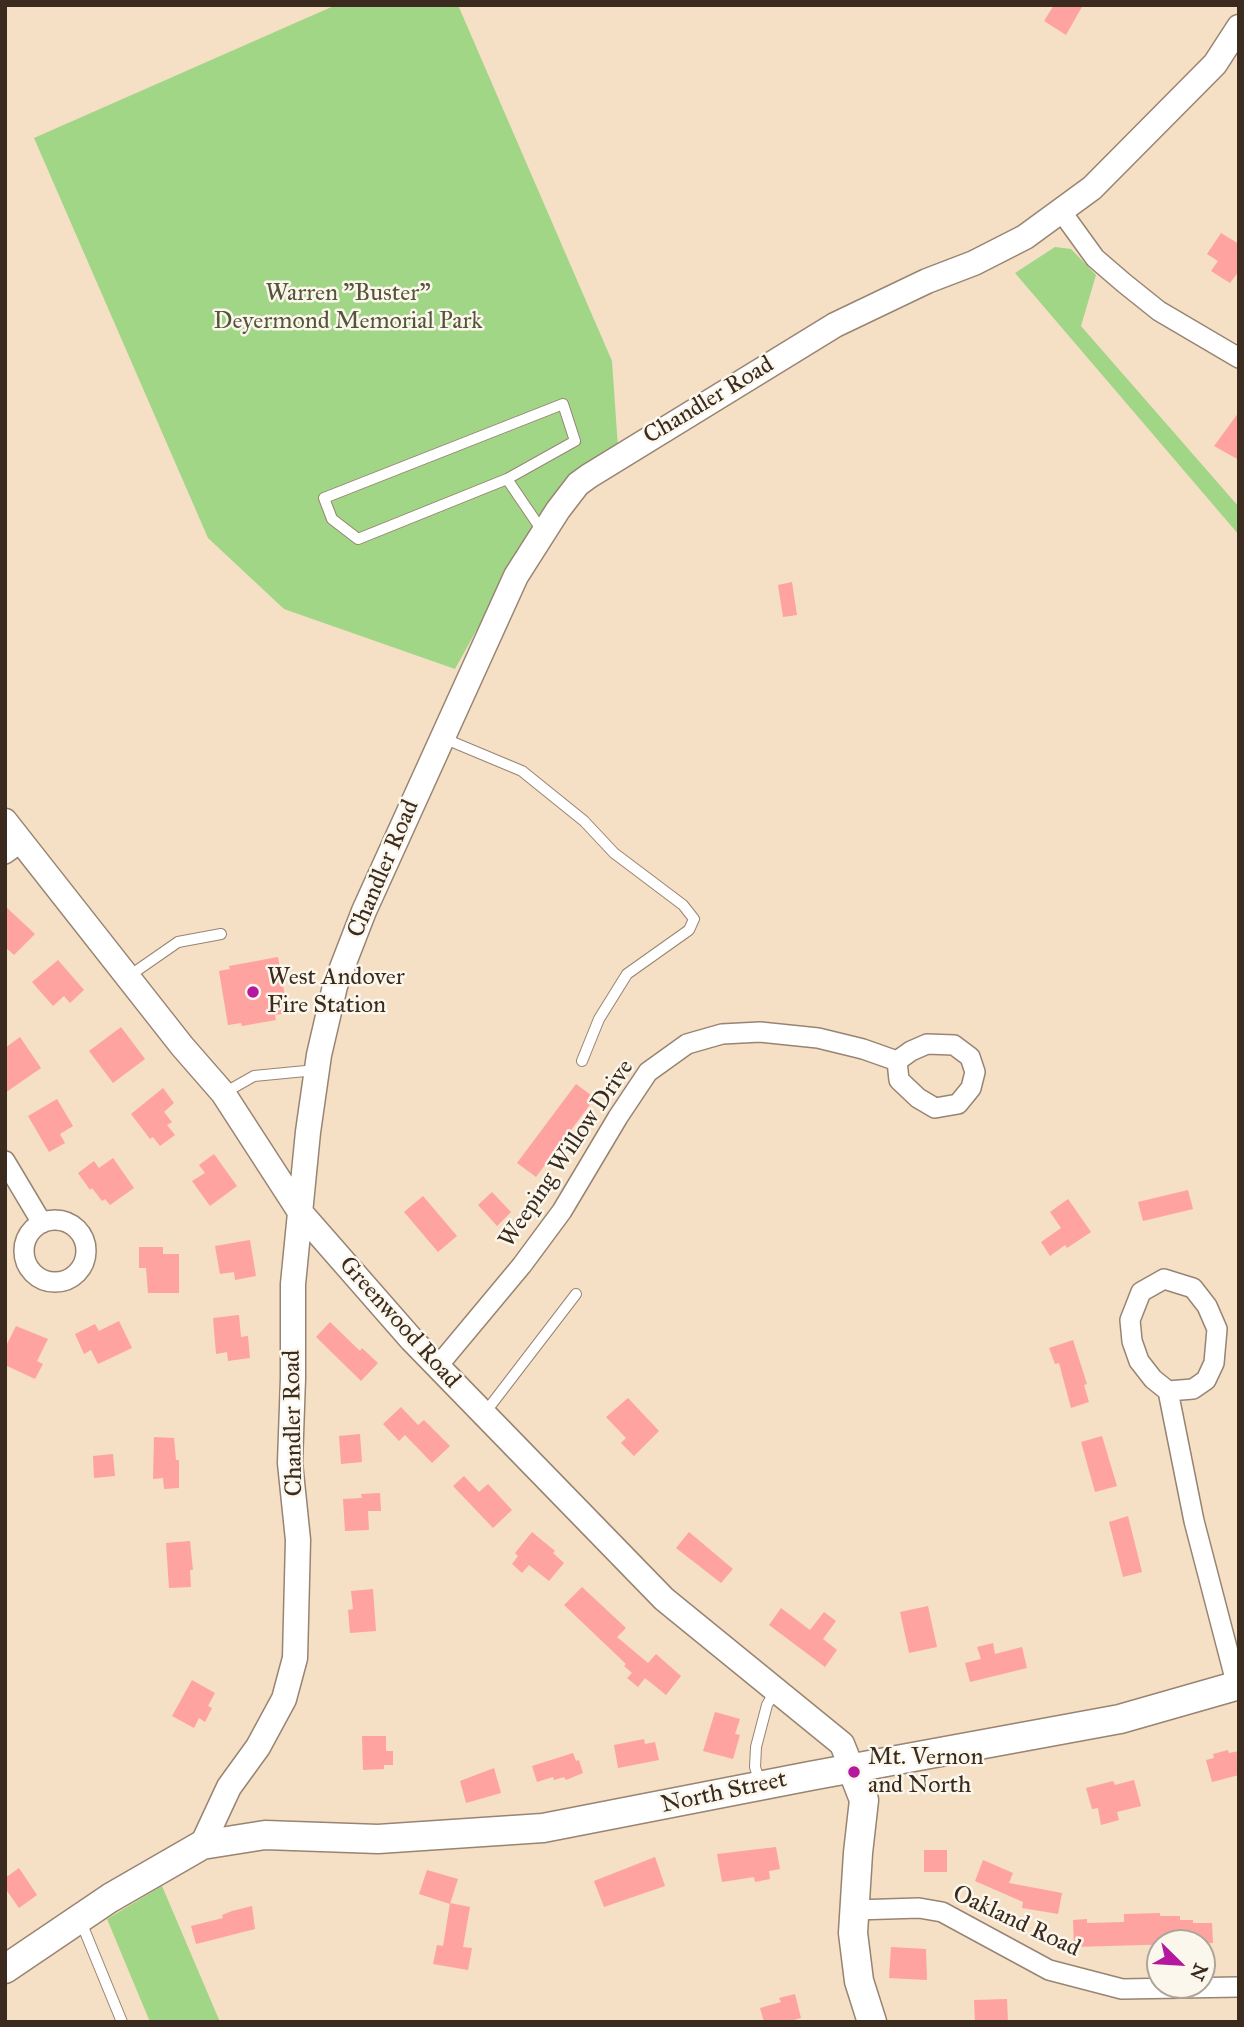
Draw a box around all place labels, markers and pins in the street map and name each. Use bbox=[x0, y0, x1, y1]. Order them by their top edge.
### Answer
place label: West Andover Fire Station bbox=[267, 964, 405, 1020]
marker: West Andover Fire Station bbox=[245, 984, 261, 1000]
place label: Mt. Vernon and North bbox=[868, 1744, 983, 1800]
marker: Mt. Vernon and North bbox=[846, 1764, 862, 1780]

